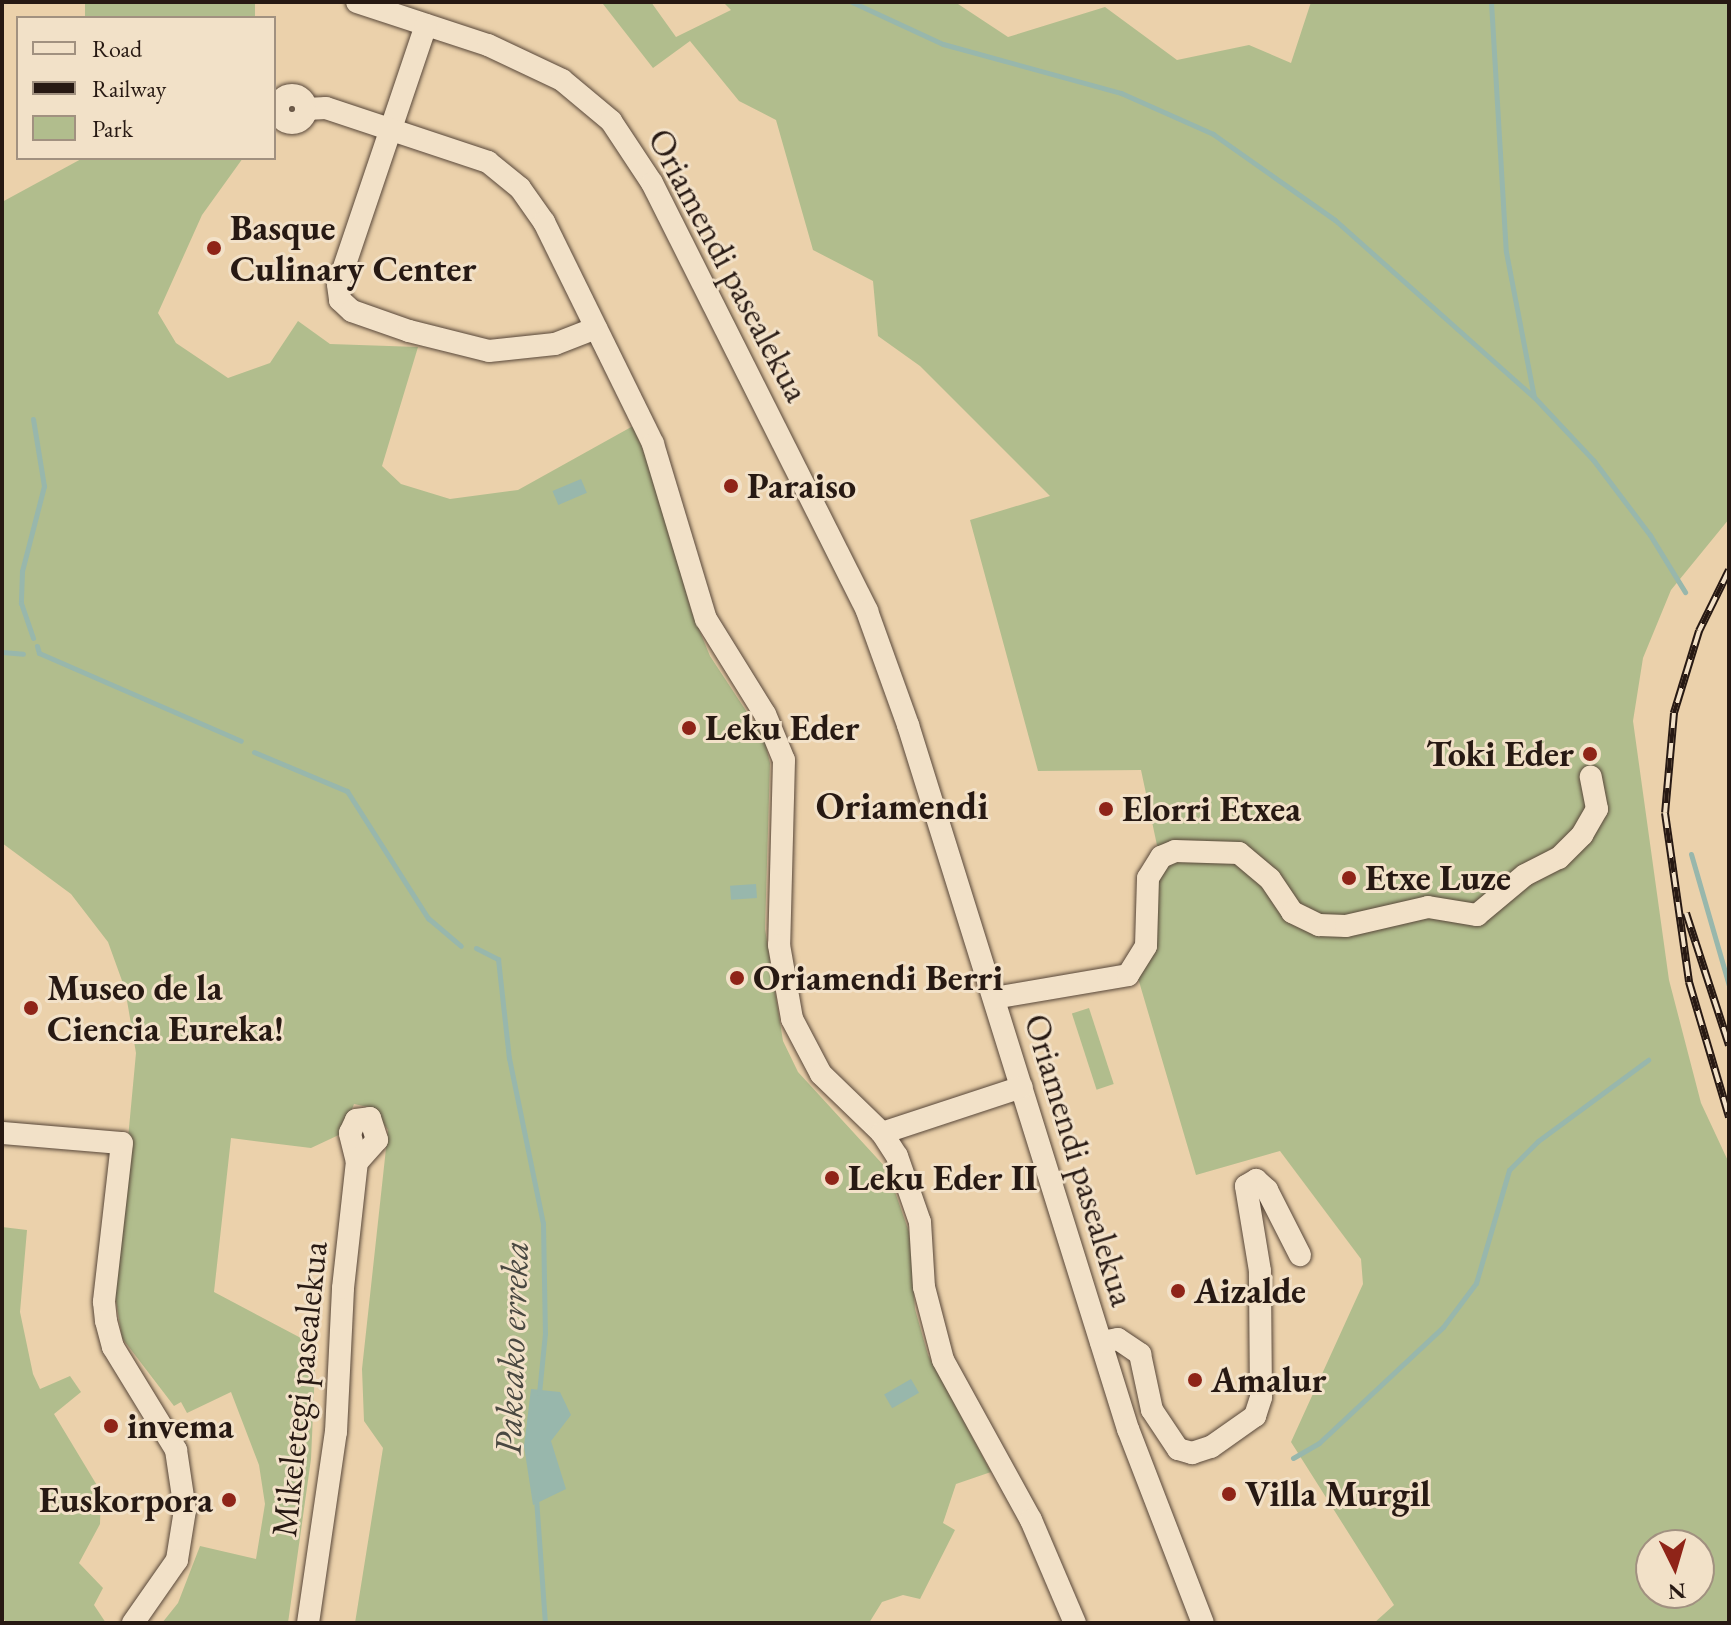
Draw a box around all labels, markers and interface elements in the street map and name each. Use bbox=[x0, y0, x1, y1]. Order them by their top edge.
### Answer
legend bbox=[16, 16, 276, 160]
text: Road bbox=[92, 33, 142, 64]
text: Railway bbox=[92, 73, 166, 104]
text: Park bbox=[92, 113, 133, 144]
street label: Oriamendi pasealekua bbox=[639, 121, 819, 409]
place label: Basque Culinary Center bbox=[230, 205, 476, 290]
marker: Basque Culinary Center bbox=[205, 239, 223, 257]
place label: Paraiso bbox=[747, 464, 856, 508]
marker: Paraiso bbox=[722, 477, 740, 495]
place label: Leku Eder bbox=[705, 706, 859, 750]
marker: Leku Eder bbox=[680, 719, 698, 737]
place label: Toki Eder bbox=[1426, 732, 1574, 776]
marker: Toki Eder bbox=[1581, 745, 1599, 763]
district label: Oriamendi bbox=[816, 783, 988, 829]
place label: Elorri Etxea bbox=[1122, 787, 1301, 831]
marker: Elorri Etxea bbox=[1097, 800, 1115, 818]
place label: Etxe Luze bbox=[1365, 856, 1511, 900]
marker: Etxe Luze bbox=[1340, 869, 1358, 887]
place label: Oriamendi Berri bbox=[753, 956, 1003, 1000]
place label: Museo de la Ciencia Eureka! bbox=[47, 965, 284, 1050]
marker: Oriamendi Berri bbox=[728, 969, 746, 987]
marker: Museo de la Ciencia Eureka! bbox=[22, 999, 40, 1017]
street label: Oriamendi pasealekua bbox=[1015, 1009, 1145, 1311]
place label: Leku Eder II bbox=[848, 1156, 1037, 1200]
marker: Leku Eder II bbox=[823, 1169, 841, 1187]
street label: Mikeletegi pasealekua bbox=[262, 1239, 336, 1539]
water label: Pakeako erreka bbox=[484, 1240, 538, 1456]
place label: Aizalde bbox=[1194, 1269, 1306, 1313]
marker: Aizalde bbox=[1169, 1282, 1187, 1300]
place label: Amalur bbox=[1211, 1358, 1326, 1402]
marker: Amalur bbox=[1186, 1371, 1204, 1389]
place label: invema bbox=[127, 1404, 234, 1448]
marker: invema bbox=[102, 1417, 120, 1435]
place label: Villa Murgil bbox=[1245, 1472, 1431, 1516]
place label: Euskorpora bbox=[39, 1478, 213, 1522]
marker: Villa Murgil bbox=[1220, 1485, 1238, 1503]
marker: Euskorpora bbox=[220, 1491, 238, 1509]
north arrow bbox=[1635, 1529, 1715, 1609]
text: N bbox=[1667, 1576, 1687, 1607]

